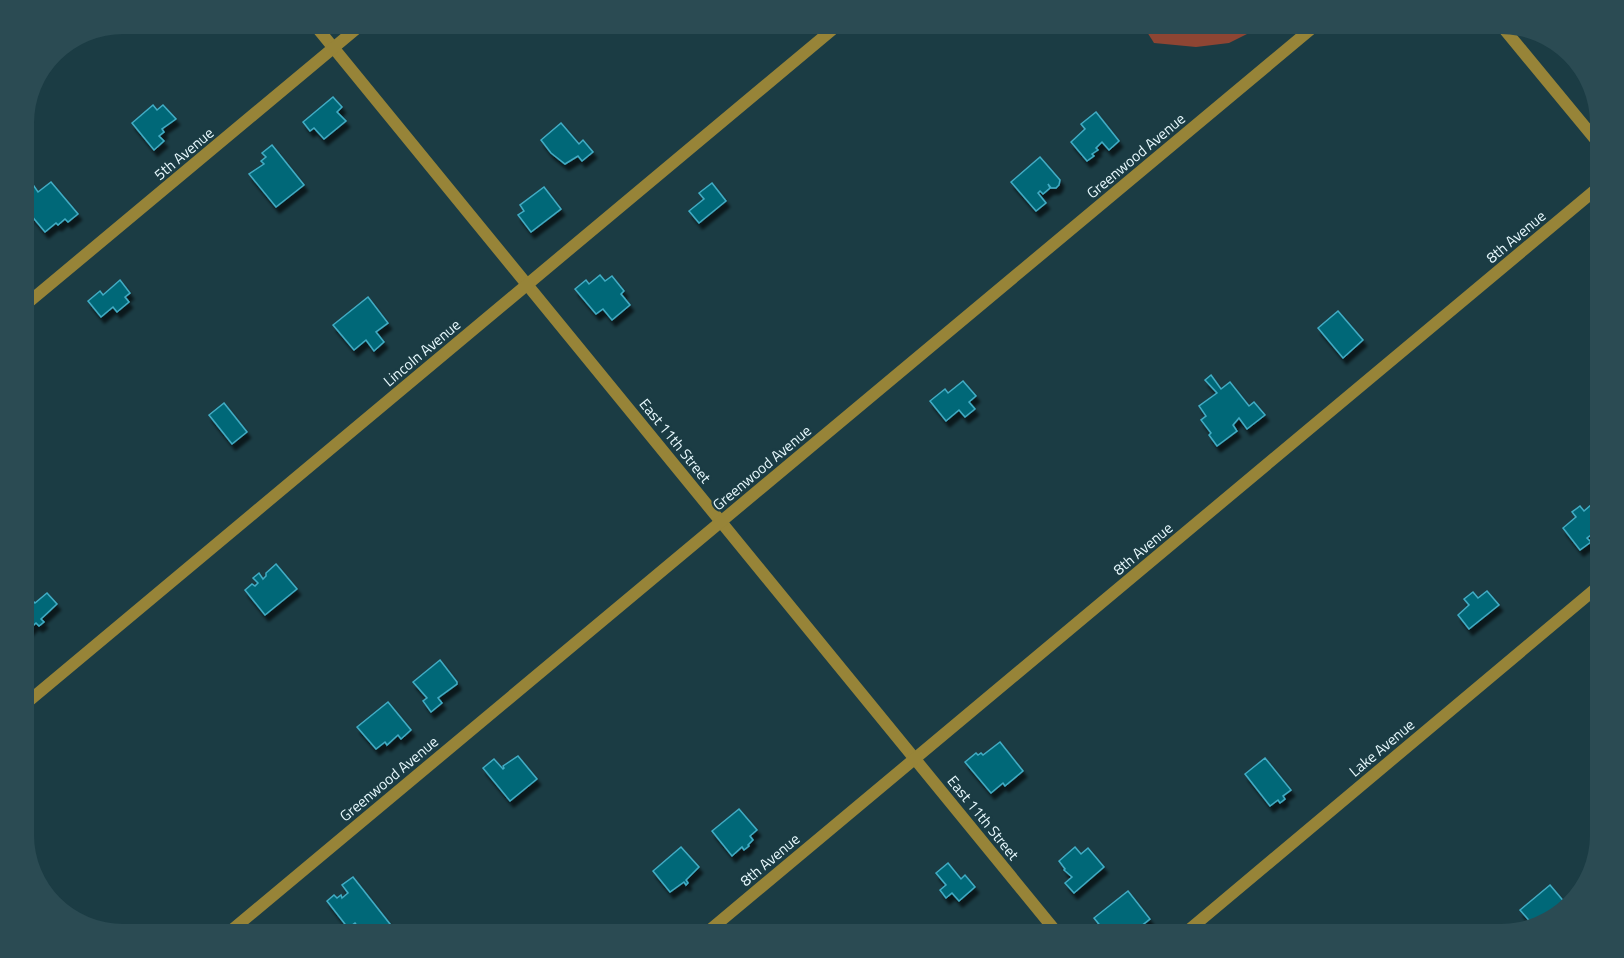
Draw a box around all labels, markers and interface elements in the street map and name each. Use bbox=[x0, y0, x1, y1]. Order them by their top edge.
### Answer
street label: Greenwood Avenue bbox=[1081, 107, 1190, 204]
street label: 5th Avenue bbox=[149, 122, 219, 186]
street label: 8th Avenue bbox=[1481, 205, 1551, 269]
street label: Lincoln Avenue bbox=[378, 313, 465, 392]
street label: East 11th Street bbox=[634, 393, 717, 489]
street label: Greenwood Avenue bbox=[707, 419, 816, 516]
street label: 8th Avenue bbox=[1108, 517, 1178, 581]
street label: Lake Avenue bbox=[1344, 713, 1420, 782]
street label: Greenwood Avenue bbox=[334, 730, 443, 827]
street label: East 11th Street bbox=[942, 770, 1025, 866]
street label: 8th Avenue bbox=[735, 828, 805, 892]

